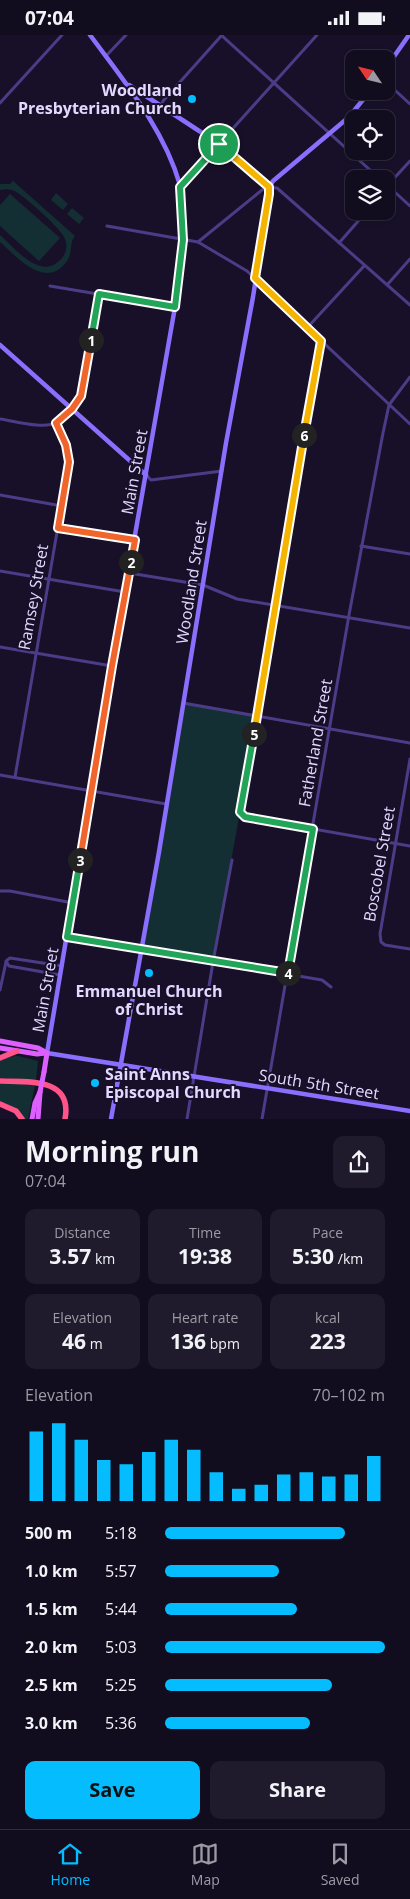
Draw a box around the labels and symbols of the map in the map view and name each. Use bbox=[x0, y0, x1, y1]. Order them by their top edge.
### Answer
north arrow bbox=[345, 50, 395, 100]
place label: Woodland Presbyterian Church bbox=[18, 79, 182, 119]
marker: Woodland Presbyterian Church bbox=[186, 93, 198, 105]
pin bbox=[198, 123, 240, 165]
pin: 1 bbox=[78, 327, 104, 353]
pin: 6 bbox=[292, 423, 316, 447]
street label: Main Street bbox=[116, 427, 152, 516]
street label: Woodland Street bbox=[170, 518, 212, 646]
street label: Ramsey Street bbox=[13, 542, 53, 652]
pin: 2 bbox=[118, 549, 144, 575]
street label: Fatherland Street bbox=[293, 677, 337, 809]
pin: 5 bbox=[242, 721, 266, 747]
street label: Boscobel Street bbox=[358, 804, 400, 923]
pin: 3 bbox=[68, 847, 92, 873]
street label: Main Street bbox=[27, 945, 63, 1034]
pin: 4 bbox=[276, 961, 300, 985]
marker: Emmanuel Church of Christ bbox=[143, 967, 155, 979]
place label: Emmanuel Church of Christ bbox=[76, 980, 222, 1020]
place label: Saint Anns Episcopal Church bbox=[105, 1063, 241, 1103]
street label: South 5th Street bbox=[257, 1064, 381, 1104]
marker: Saint Anns Episcopal Church bbox=[89, 1077, 101, 1089]

